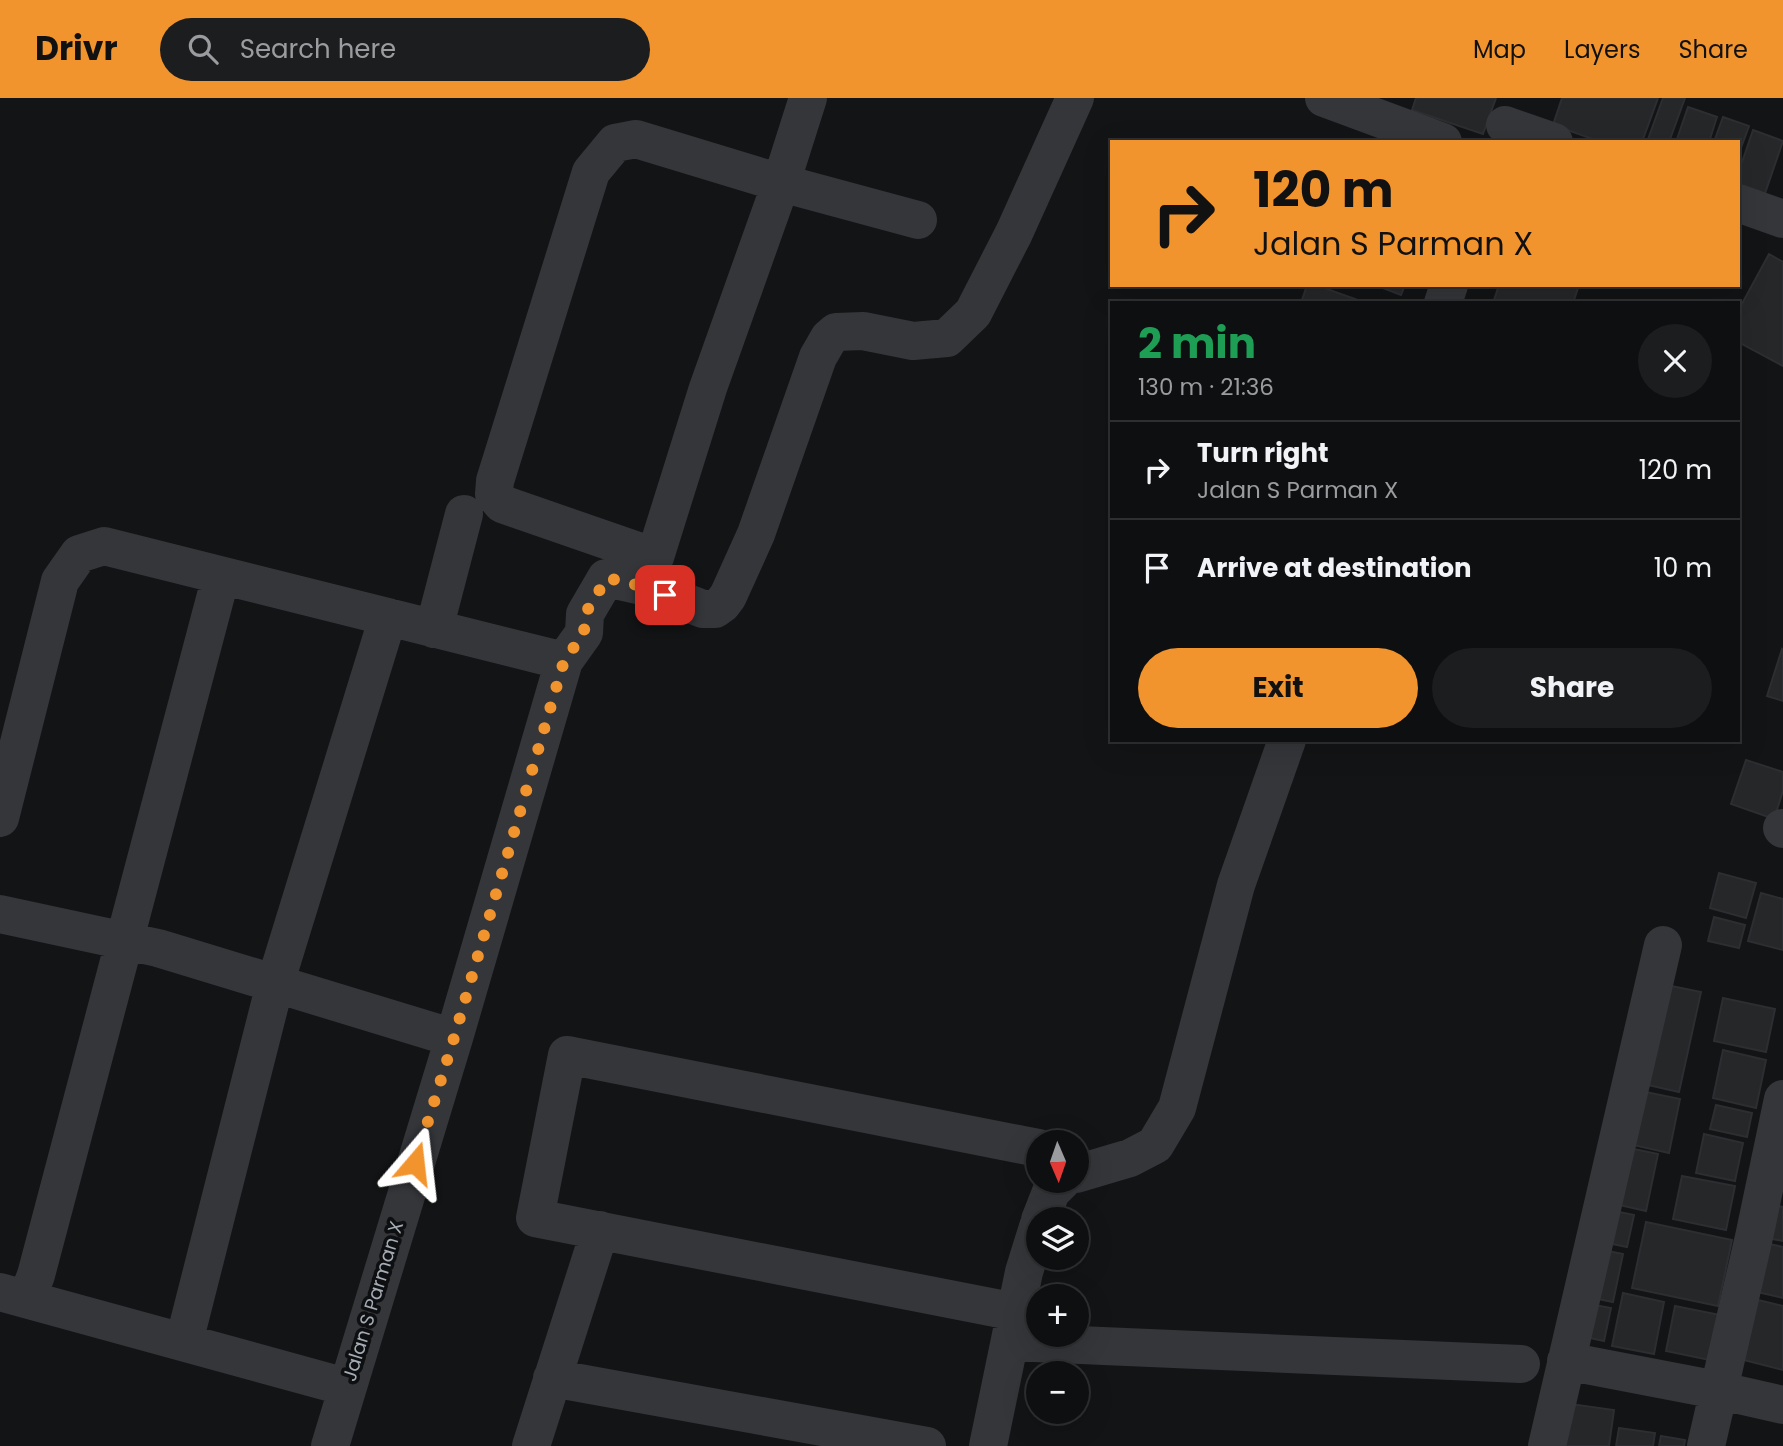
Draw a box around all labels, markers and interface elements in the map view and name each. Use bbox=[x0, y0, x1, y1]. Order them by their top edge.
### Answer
search box bbox=[160, 18, 650, 81]
text: Drivr bbox=[35, 25, 118, 72]
icon: search bbox=[184, 30, 222, 68]
text: Search here bbox=[240, 31, 396, 67]
text: Map bbox=[1473, 33, 1526, 66]
text: Layers bbox=[1564, 33, 1640, 66]
text: Share bbox=[1678, 33, 1748, 66]
text: 120 m bbox=[1253, 156, 1394, 224]
icon: right bbox=[1138, 168, 1229, 259]
text: Jalan S Parman X bbox=[1253, 221, 1533, 266]
text: 2 min bbox=[1138, 314, 1256, 373]
button: close bbox=[1638, 324, 1712, 398]
text: 130 m · 21:36 bbox=[1138, 371, 1274, 403]
text: Turn right bbox=[1197, 435, 1329, 471]
icon: right bbox=[1138, 451, 1176, 489]
text: 120 m bbox=[1639, 452, 1712, 488]
text: Jalan S Parman X bbox=[1197, 474, 1398, 506]
icon: arrive bbox=[1138, 549, 1176, 587]
text: Arrive at destination bbox=[1197, 550, 1472, 586]
text: 10 m bbox=[1654, 550, 1712, 586]
pin bbox=[635, 565, 695, 625]
icon: arrive bbox=[646, 576, 684, 614]
button: Exit bbox=[1138, 648, 1418, 728]
button: Share bbox=[1432, 648, 1712, 728]
position arrow bbox=[378, 1126, 452, 1200]
north arrow bbox=[1026, 1130, 1088, 1194]
map controls bbox=[1026, 1130, 1089, 1424]
button: layers bbox=[1026, 1207, 1089, 1270]
street label: Jalan S Parman X bbox=[336, 1218, 410, 1384]
button: + bbox=[1026, 1284, 1089, 1347]
button: − bbox=[1026, 1361, 1089, 1424]

